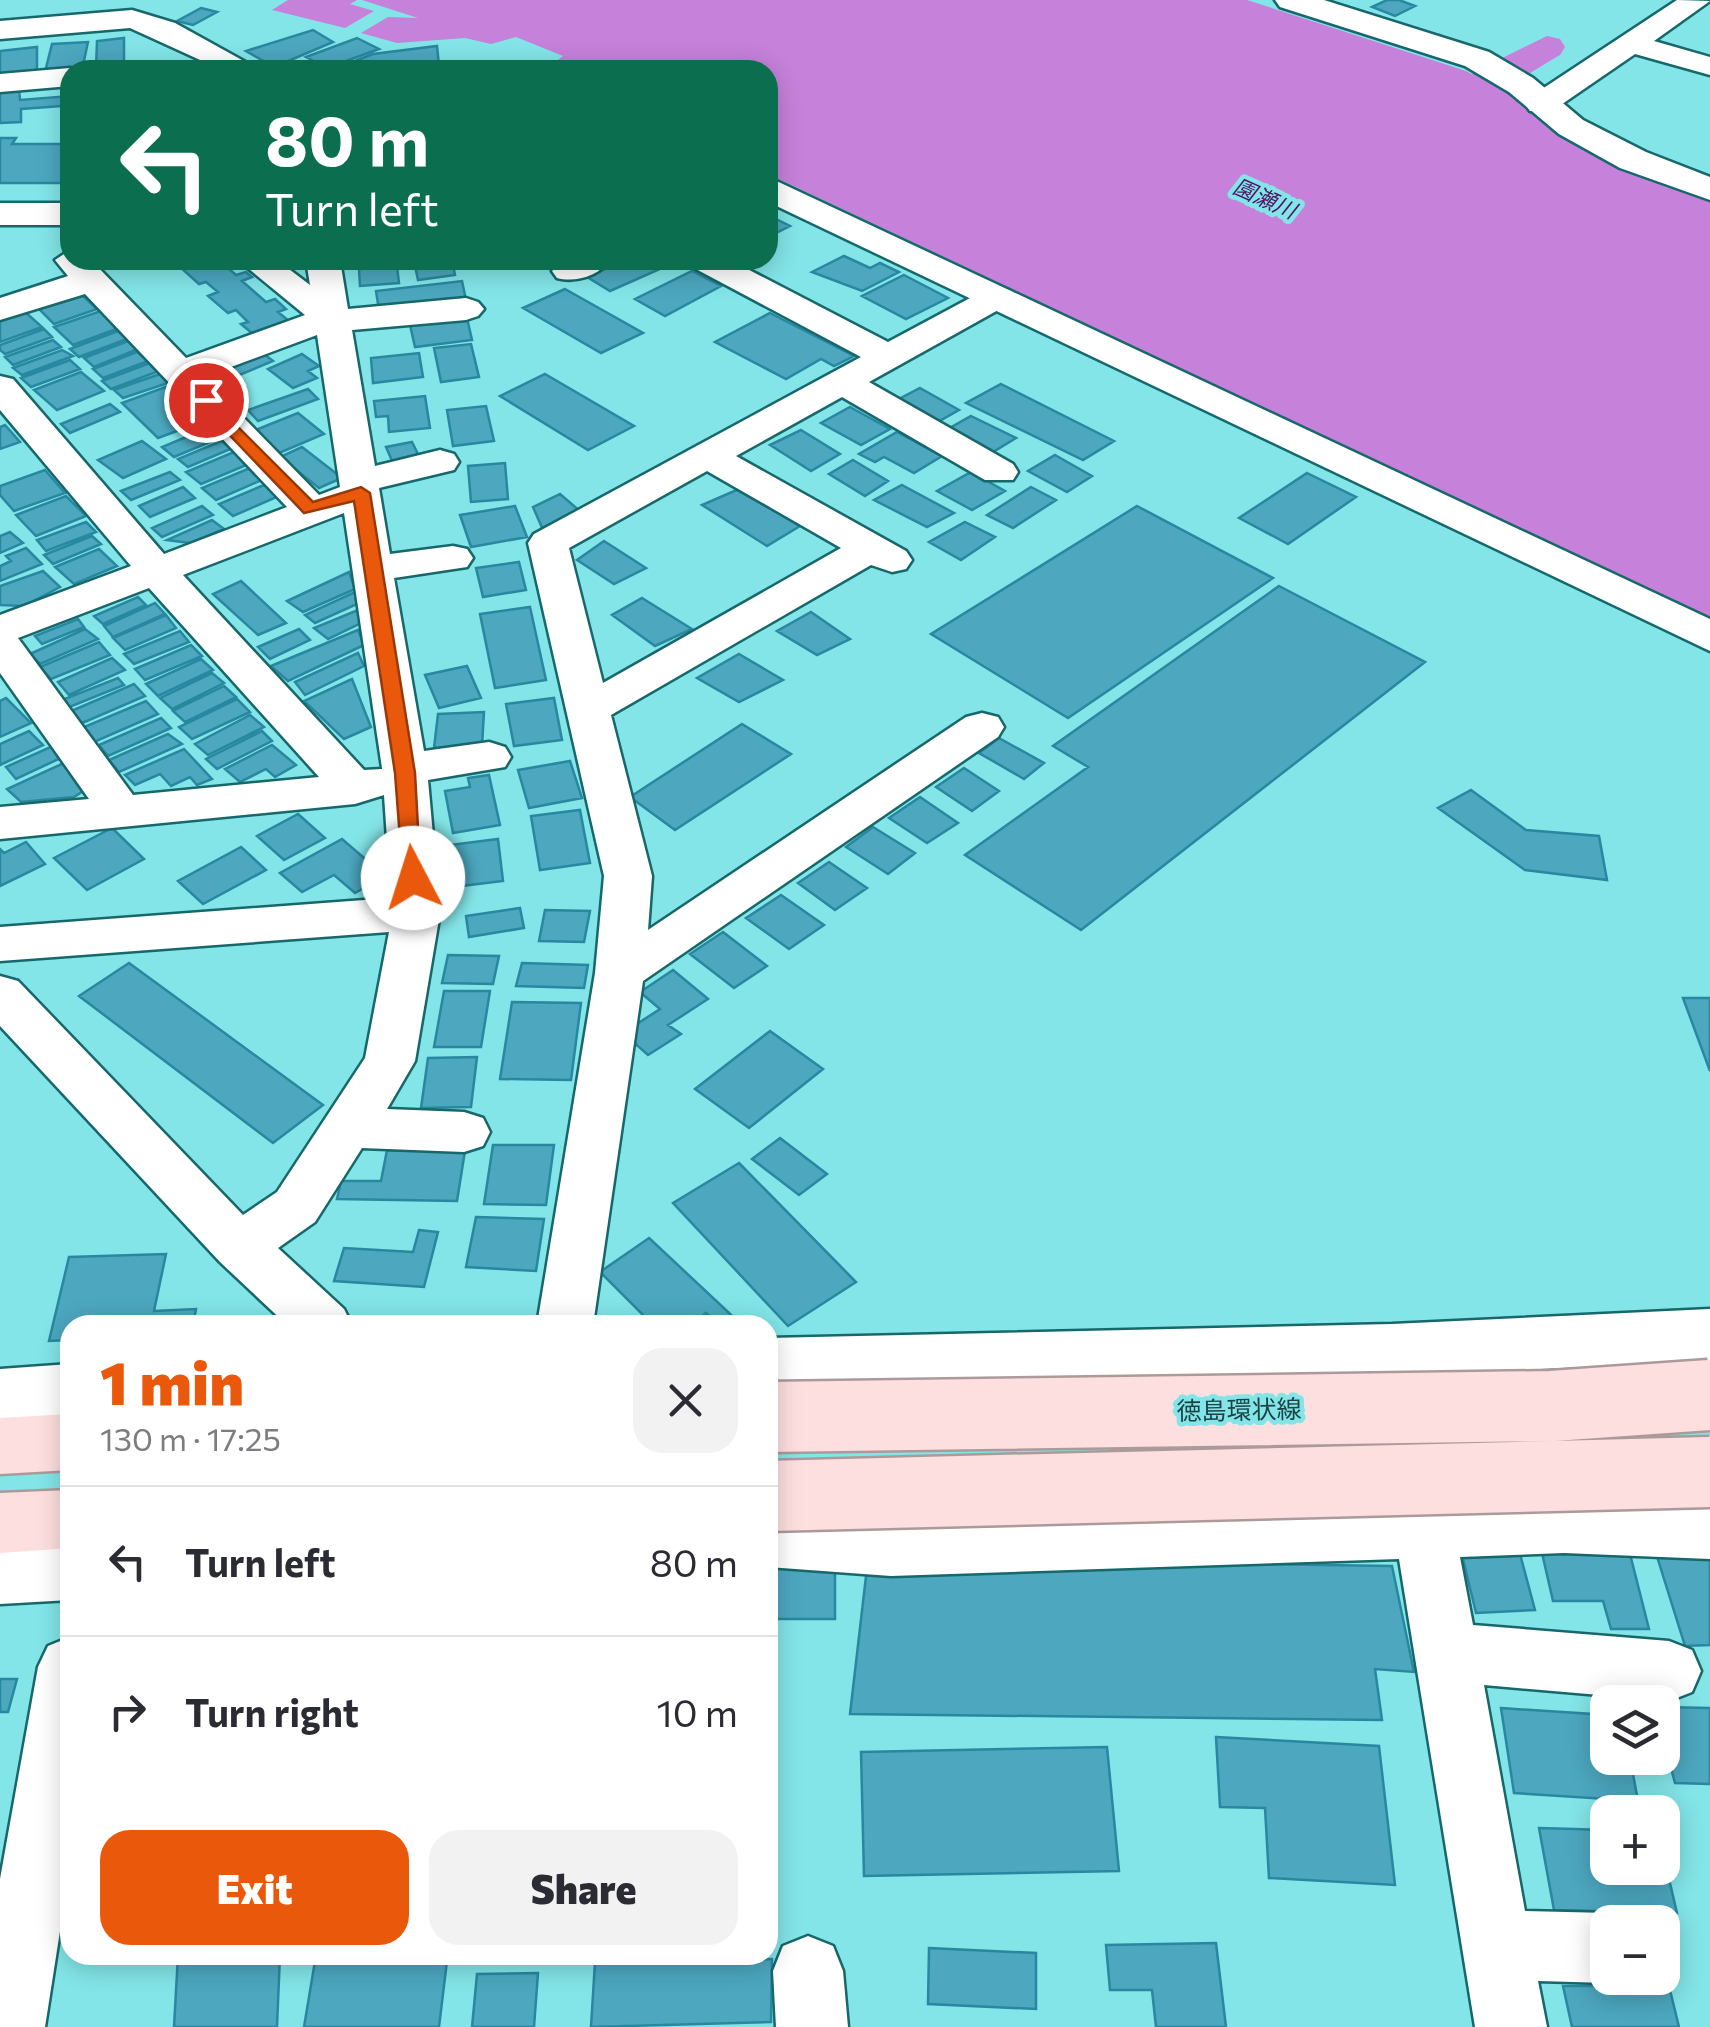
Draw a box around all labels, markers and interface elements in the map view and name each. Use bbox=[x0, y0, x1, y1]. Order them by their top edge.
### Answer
text: 80 m bbox=[265, 95, 429, 180]
icon: left bbox=[100, 100, 230, 230]
water label: 園瀬川 bbox=[1229, 172, 1302, 225]
text: Turn left bbox=[265, 180, 439, 235]
pin bbox=[164, 358, 249, 443]
icon: arrive bbox=[179, 373, 234, 428]
position arrow bbox=[361, 826, 465, 930]
text: 1 min bbox=[100, 1344, 244, 1417]
button: close bbox=[633, 1348, 738, 1453]
street label: 徳島環状線 bbox=[1176, 1393, 1302, 1425]
text: 130 m · 17:25 bbox=[100, 1418, 281, 1458]
icon: left bbox=[100, 1534, 155, 1589]
text: Turn left bbox=[185, 1538, 336, 1585]
text: 80 m bbox=[650, 1538, 738, 1585]
icon: right bbox=[100, 1684, 155, 1739]
map controls bbox=[1590, 1685, 1680, 1995]
button: layers bbox=[1590, 1685, 1680, 1775]
text: Turn right bbox=[185, 1688, 359, 1735]
text: 10 m bbox=[657, 1688, 738, 1735]
button: + bbox=[1590, 1795, 1680, 1885]
button: Exit bbox=[100, 1830, 409, 1945]
button: Share bbox=[429, 1830, 738, 1945]
button: − bbox=[1590, 1905, 1680, 1995]

